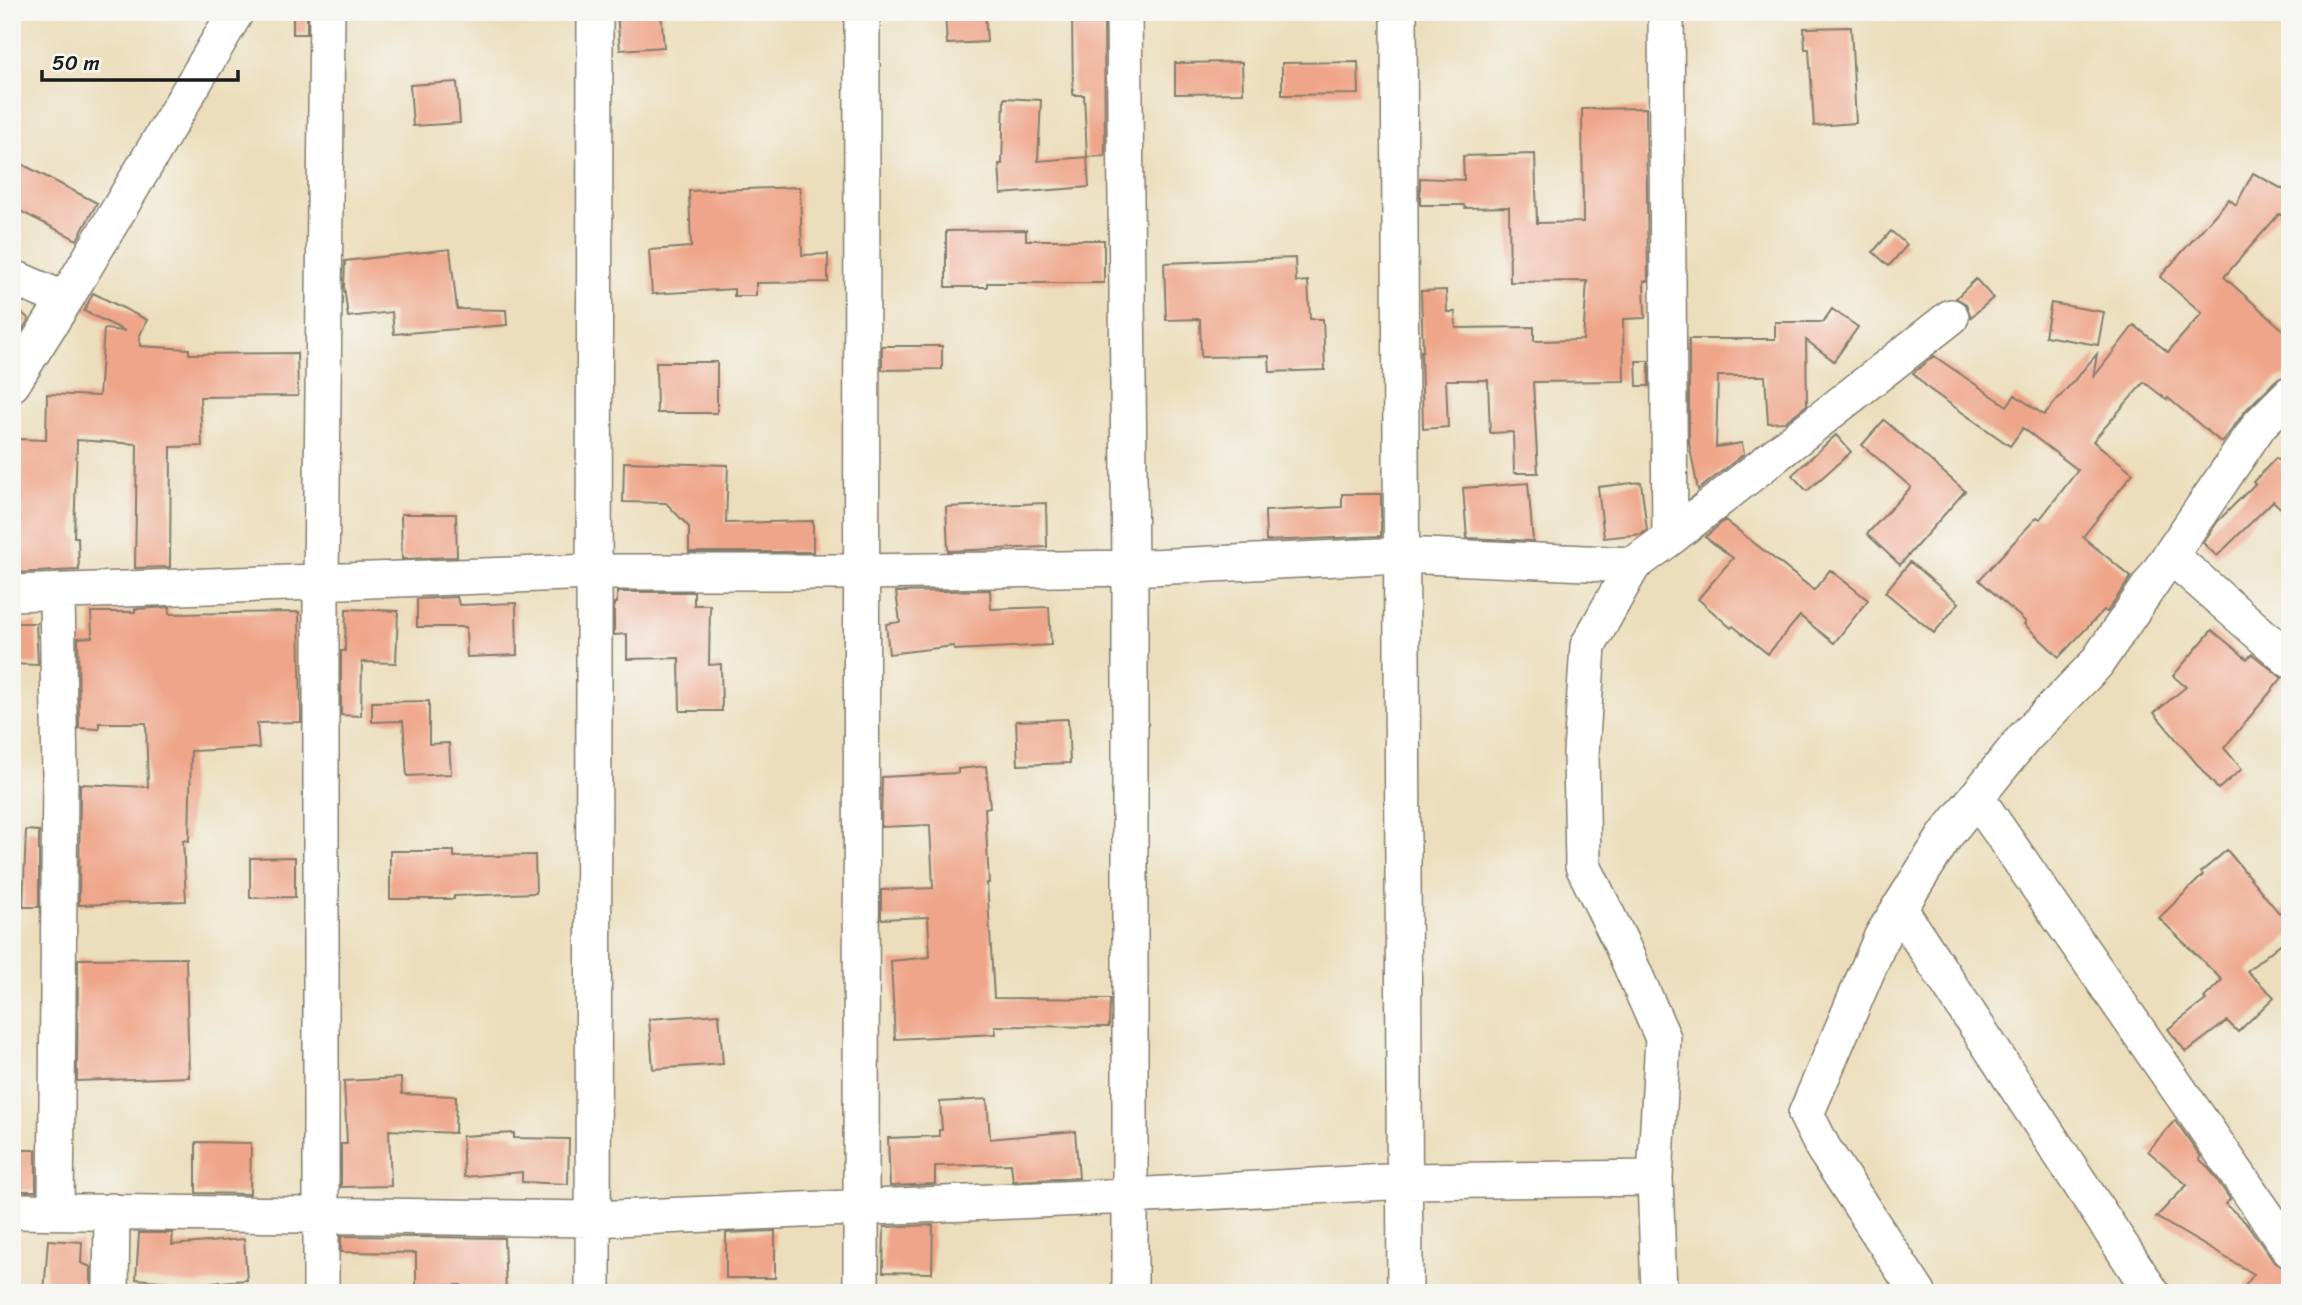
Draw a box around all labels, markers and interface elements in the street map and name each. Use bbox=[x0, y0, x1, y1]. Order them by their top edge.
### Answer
scale bar bbox=[42, 38, 238, 82]
text: 50 m bbox=[52, 44, 100, 82]

